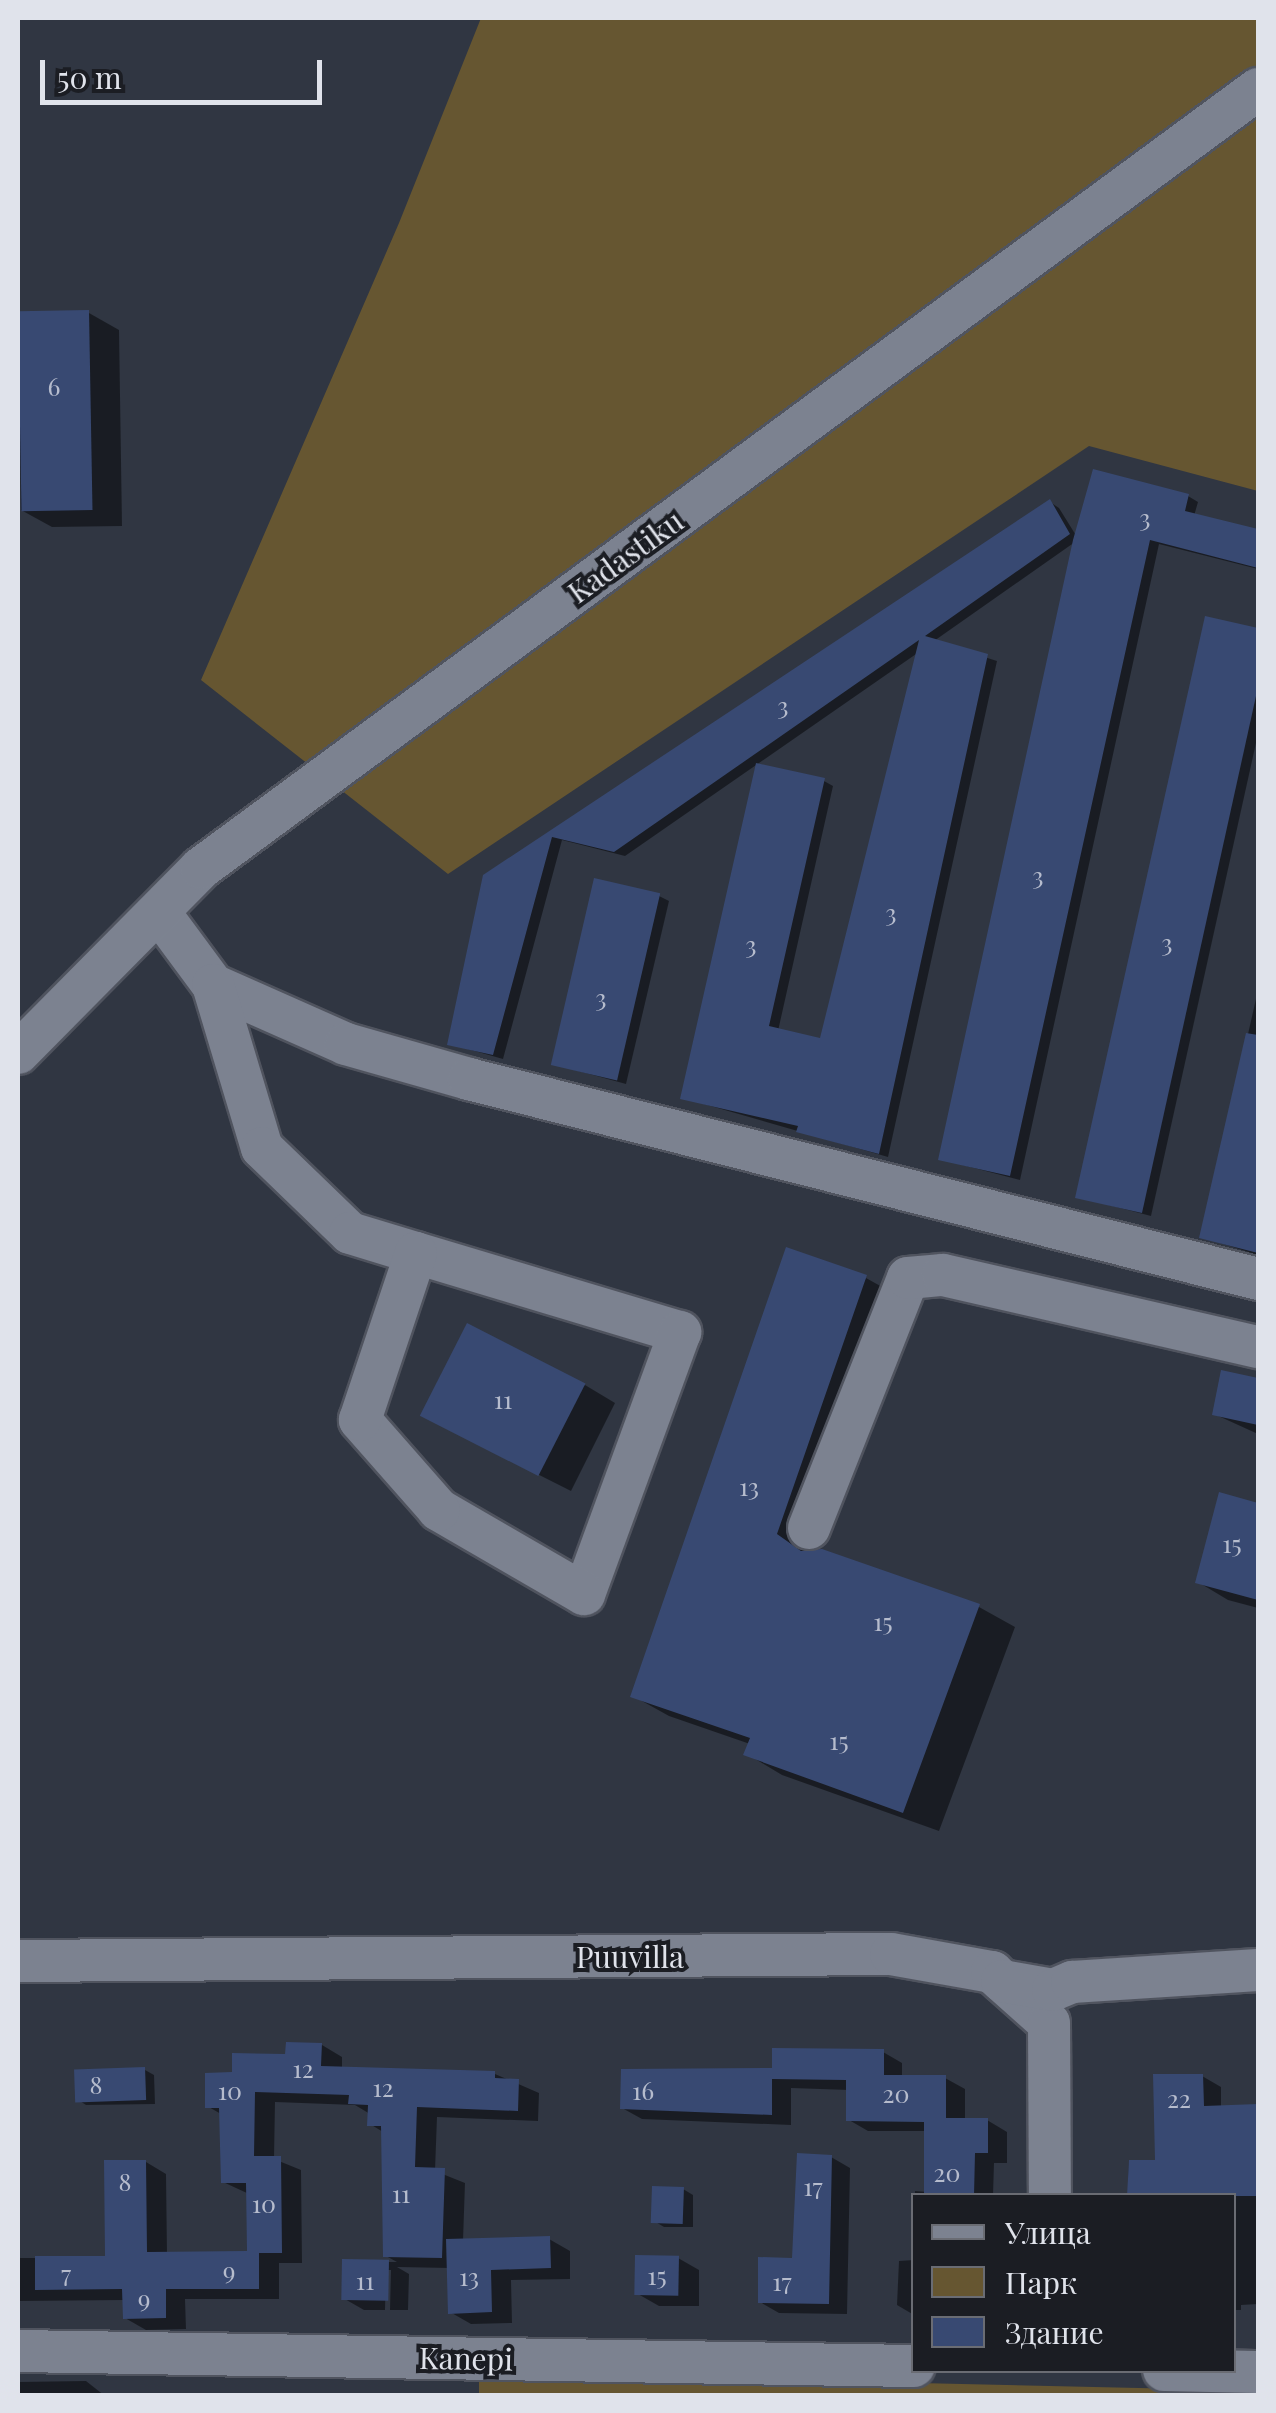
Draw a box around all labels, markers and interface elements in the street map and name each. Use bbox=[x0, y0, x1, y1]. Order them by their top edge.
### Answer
scale bar bbox=[45, 40, 328, 102]
text: 50 m bbox=[57, 57, 122, 97]
house number: 6 bbox=[48, 371, 60, 401]
street label: Kadastiku bbox=[560, 502, 690, 610]
house number: 3 bbox=[1139, 502, 1151, 532]
house number: 3 bbox=[777, 690, 789, 720]
house number: 3 bbox=[1032, 860, 1044, 890]
house number: 3 bbox=[885, 897, 897, 927]
house number: 3 bbox=[1161, 927, 1173, 957]
house number: 3 bbox=[745, 929, 757, 959]
house number: 3 bbox=[595, 982, 607, 1012]
house number: 11 bbox=[494, 1384, 512, 1414]
house number: 13 bbox=[739, 1471, 759, 1501]
house number: 15 bbox=[1222, 1528, 1242, 1558]
house number: 15 bbox=[873, 1606, 893, 1636]
house number: 15 bbox=[829, 1725, 849, 1755]
street label: Puuvilla bbox=[576, 1938, 684, 1974]
house number: 12 bbox=[292, 2053, 314, 2083]
house number: 8 bbox=[90, 2069, 102, 2099]
house number: 12 bbox=[372, 2072, 394, 2102]
house number: 10 bbox=[218, 2075, 242, 2105]
house number: 16 bbox=[632, 2075, 654, 2105]
house number: 20 bbox=[883, 2078, 909, 2108]
house number: 22 bbox=[1167, 2083, 1191, 2113]
house number: 20 bbox=[934, 2157, 960, 2187]
house number: 8 bbox=[119, 2166, 131, 2196]
house number: 17 bbox=[803, 2171, 823, 2201]
house number: 11 bbox=[392, 2178, 410, 2208]
house number: 10 bbox=[252, 2188, 276, 2218]
legend bbox=[911, 2193, 1236, 2373]
text: Улица bbox=[1005, 2212, 1091, 2252]
house number: 9 bbox=[223, 2255, 235, 2285]
house number: 7 bbox=[61, 2258, 71, 2288]
house number: 15 bbox=[647, 2260, 667, 2290]
house number: 13 bbox=[459, 2261, 479, 2291]
text: Парк bbox=[1005, 2262, 1077, 2302]
house number: 11 bbox=[356, 2265, 374, 2295]
house number: 17 bbox=[772, 2266, 792, 2296]
house number: 9 bbox=[138, 2283, 150, 2313]
text: Здание bbox=[1005, 2312, 1104, 2352]
street label: Kanepi bbox=[419, 2339, 513, 2377]

